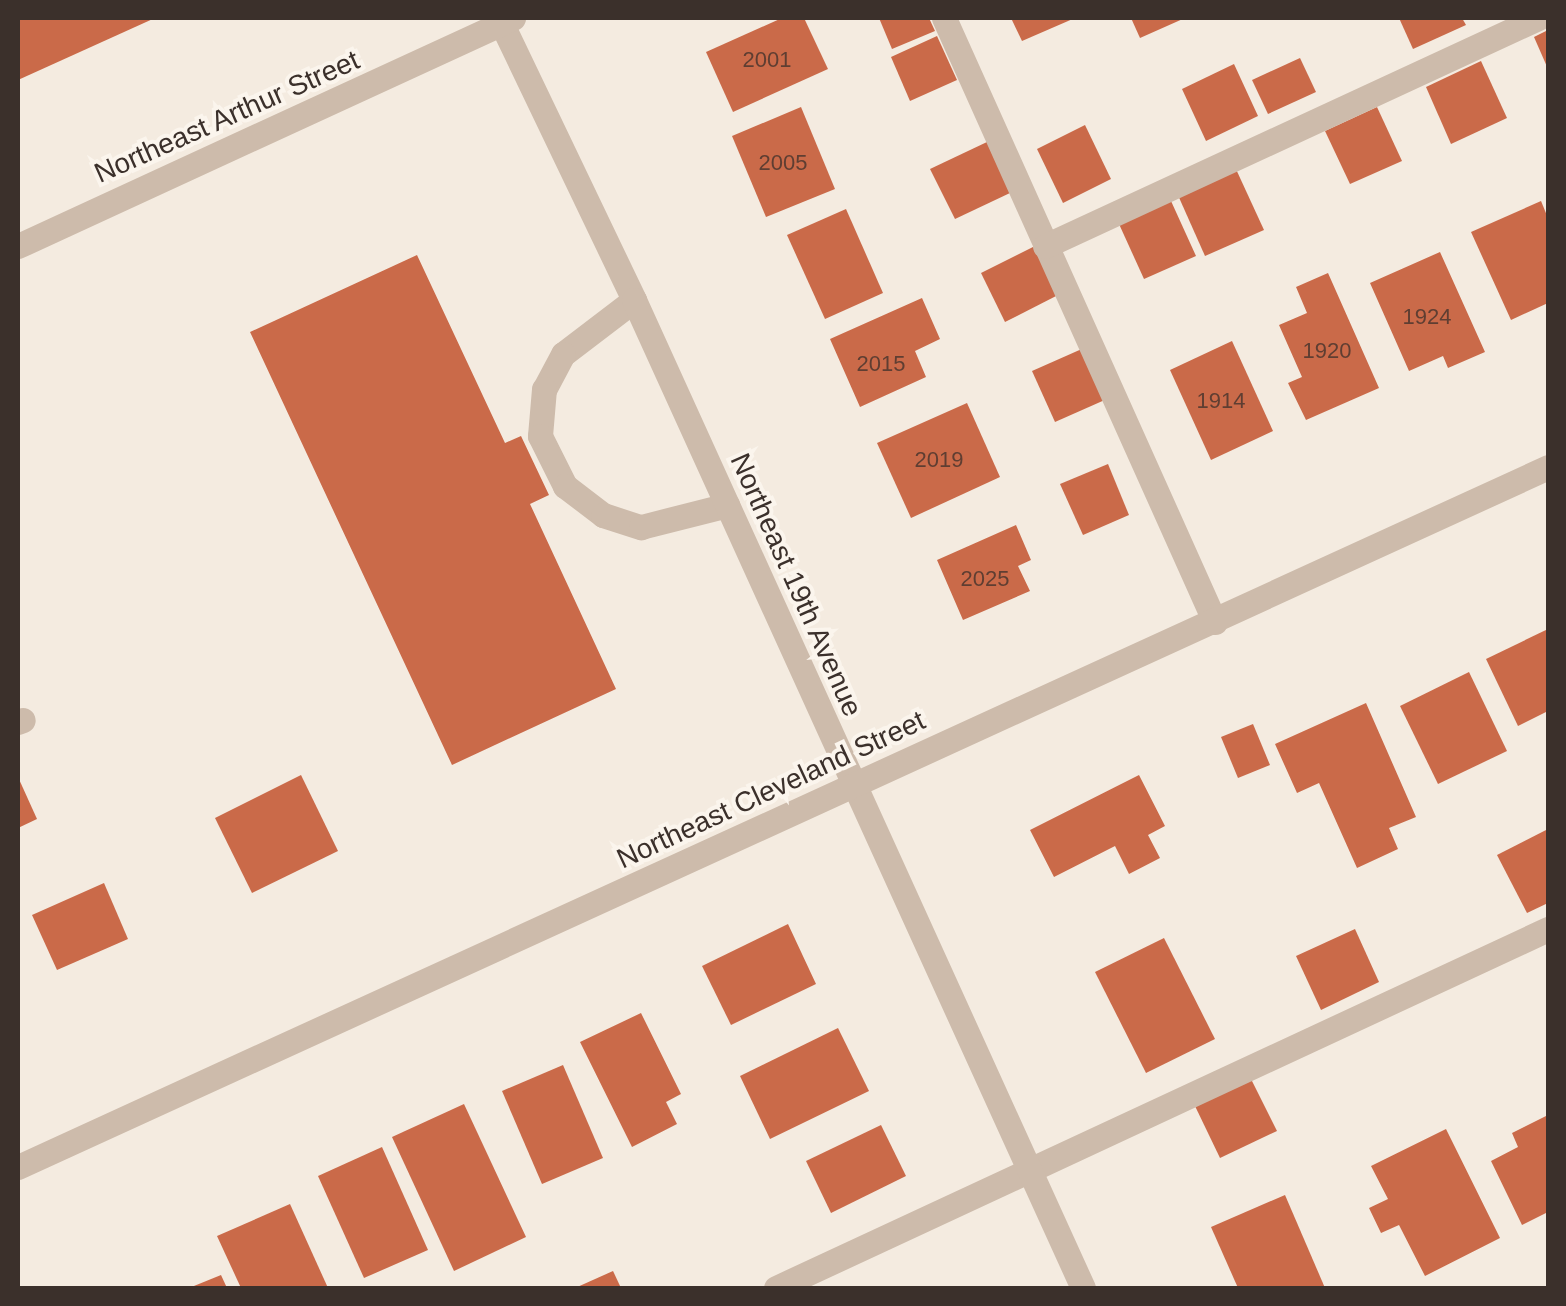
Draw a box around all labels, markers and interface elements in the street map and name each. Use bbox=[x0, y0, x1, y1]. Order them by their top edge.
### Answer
street label: Northeast Arthur Street bbox=[89, 43, 365, 191]
house number: 2001 bbox=[743, 47, 791, 73]
house number: 2005 bbox=[759, 150, 807, 176]
house number: 1924 bbox=[1403, 304, 1451, 330]
house number: 1920 bbox=[1303, 338, 1351, 364]
house number: 2015 bbox=[857, 351, 905, 377]
house number: 1914 bbox=[1197, 388, 1245, 414]
house number: 2019 bbox=[915, 447, 963, 473]
street label: Northeast 19th Avenue bbox=[723, 448, 869, 722]
house number: 2025 bbox=[961, 566, 1009, 592]
street label: Northeast Cleveland Street bbox=[612, 704, 930, 876]

